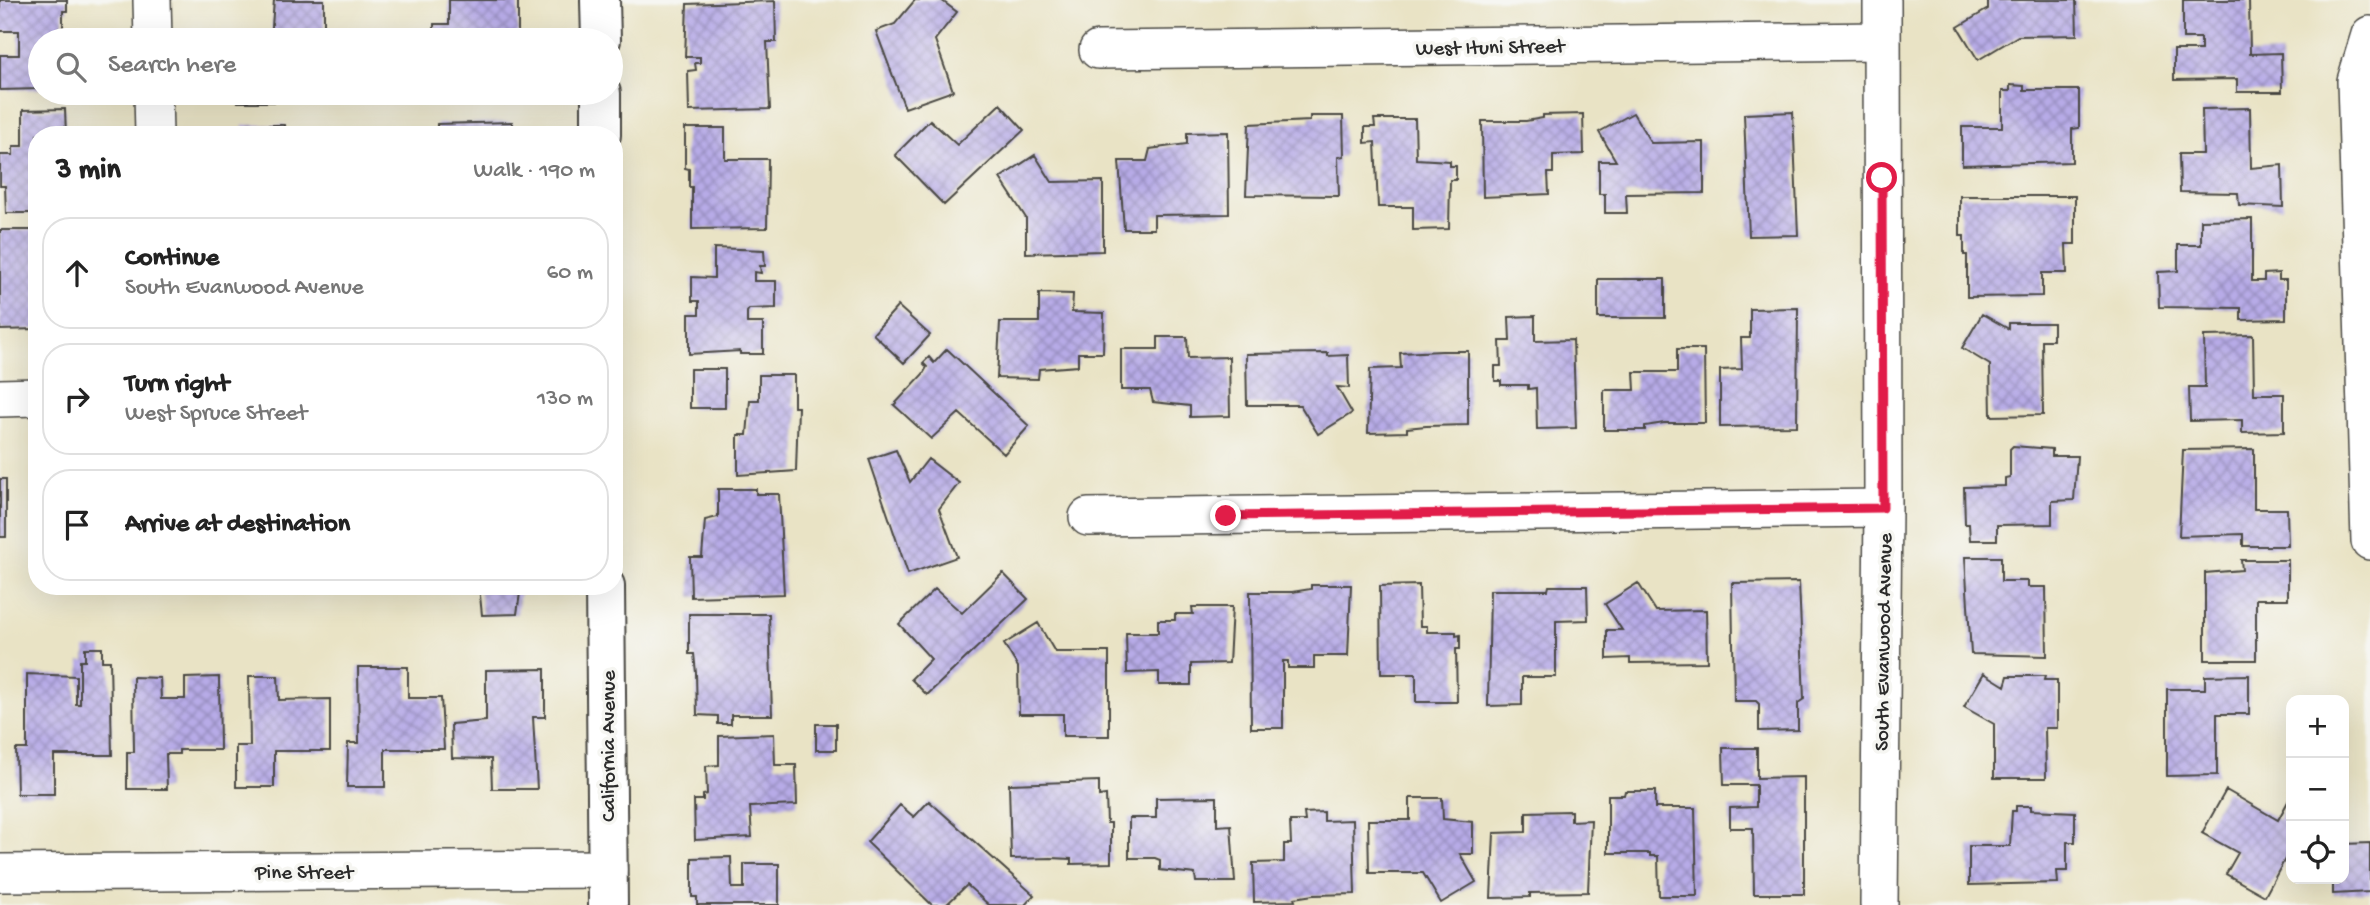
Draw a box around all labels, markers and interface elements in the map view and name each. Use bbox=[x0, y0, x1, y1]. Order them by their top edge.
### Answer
search box bbox=[28, 28, 623, 105]
street label: West Ituni Street bbox=[1415, 36, 1567, 63]
icon: search bbox=[52, 48, 90, 86]
text: Search here bbox=[108, 51, 236, 82]
text: 3 min bbox=[56, 154, 121, 189]
text: Walk · 190 m bbox=[474, 158, 595, 185]
route start bbox=[1866, 162, 1897, 193]
text: Continue bbox=[125, 244, 219, 275]
icon: ahead bbox=[58, 254, 96, 292]
text: 60 m bbox=[547, 260, 593, 287]
text: South Evanwood Avenue bbox=[125, 275, 364, 302]
text: Turn right bbox=[125, 370, 229, 401]
icon: right bbox=[58, 380, 96, 418]
text: 130 m bbox=[537, 386, 593, 413]
text: West Spruce Street bbox=[125, 401, 307, 428]
route end bbox=[1210, 500, 1241, 531]
icon: arrive bbox=[58, 506, 96, 544]
text: Arrive at destination bbox=[125, 510, 350, 541]
street label: South Evanwood Avenue bbox=[1871, 532, 1900, 751]
street label: California Avenue bbox=[598, 669, 623, 822]
map controls bbox=[2286, 695, 2349, 884]
button: + bbox=[2286, 695, 2349, 758]
button: − bbox=[2286, 758, 2349, 821]
button: locate bbox=[2286, 821, 2349, 884]
street label: Pine Street bbox=[254, 862, 355, 887]

